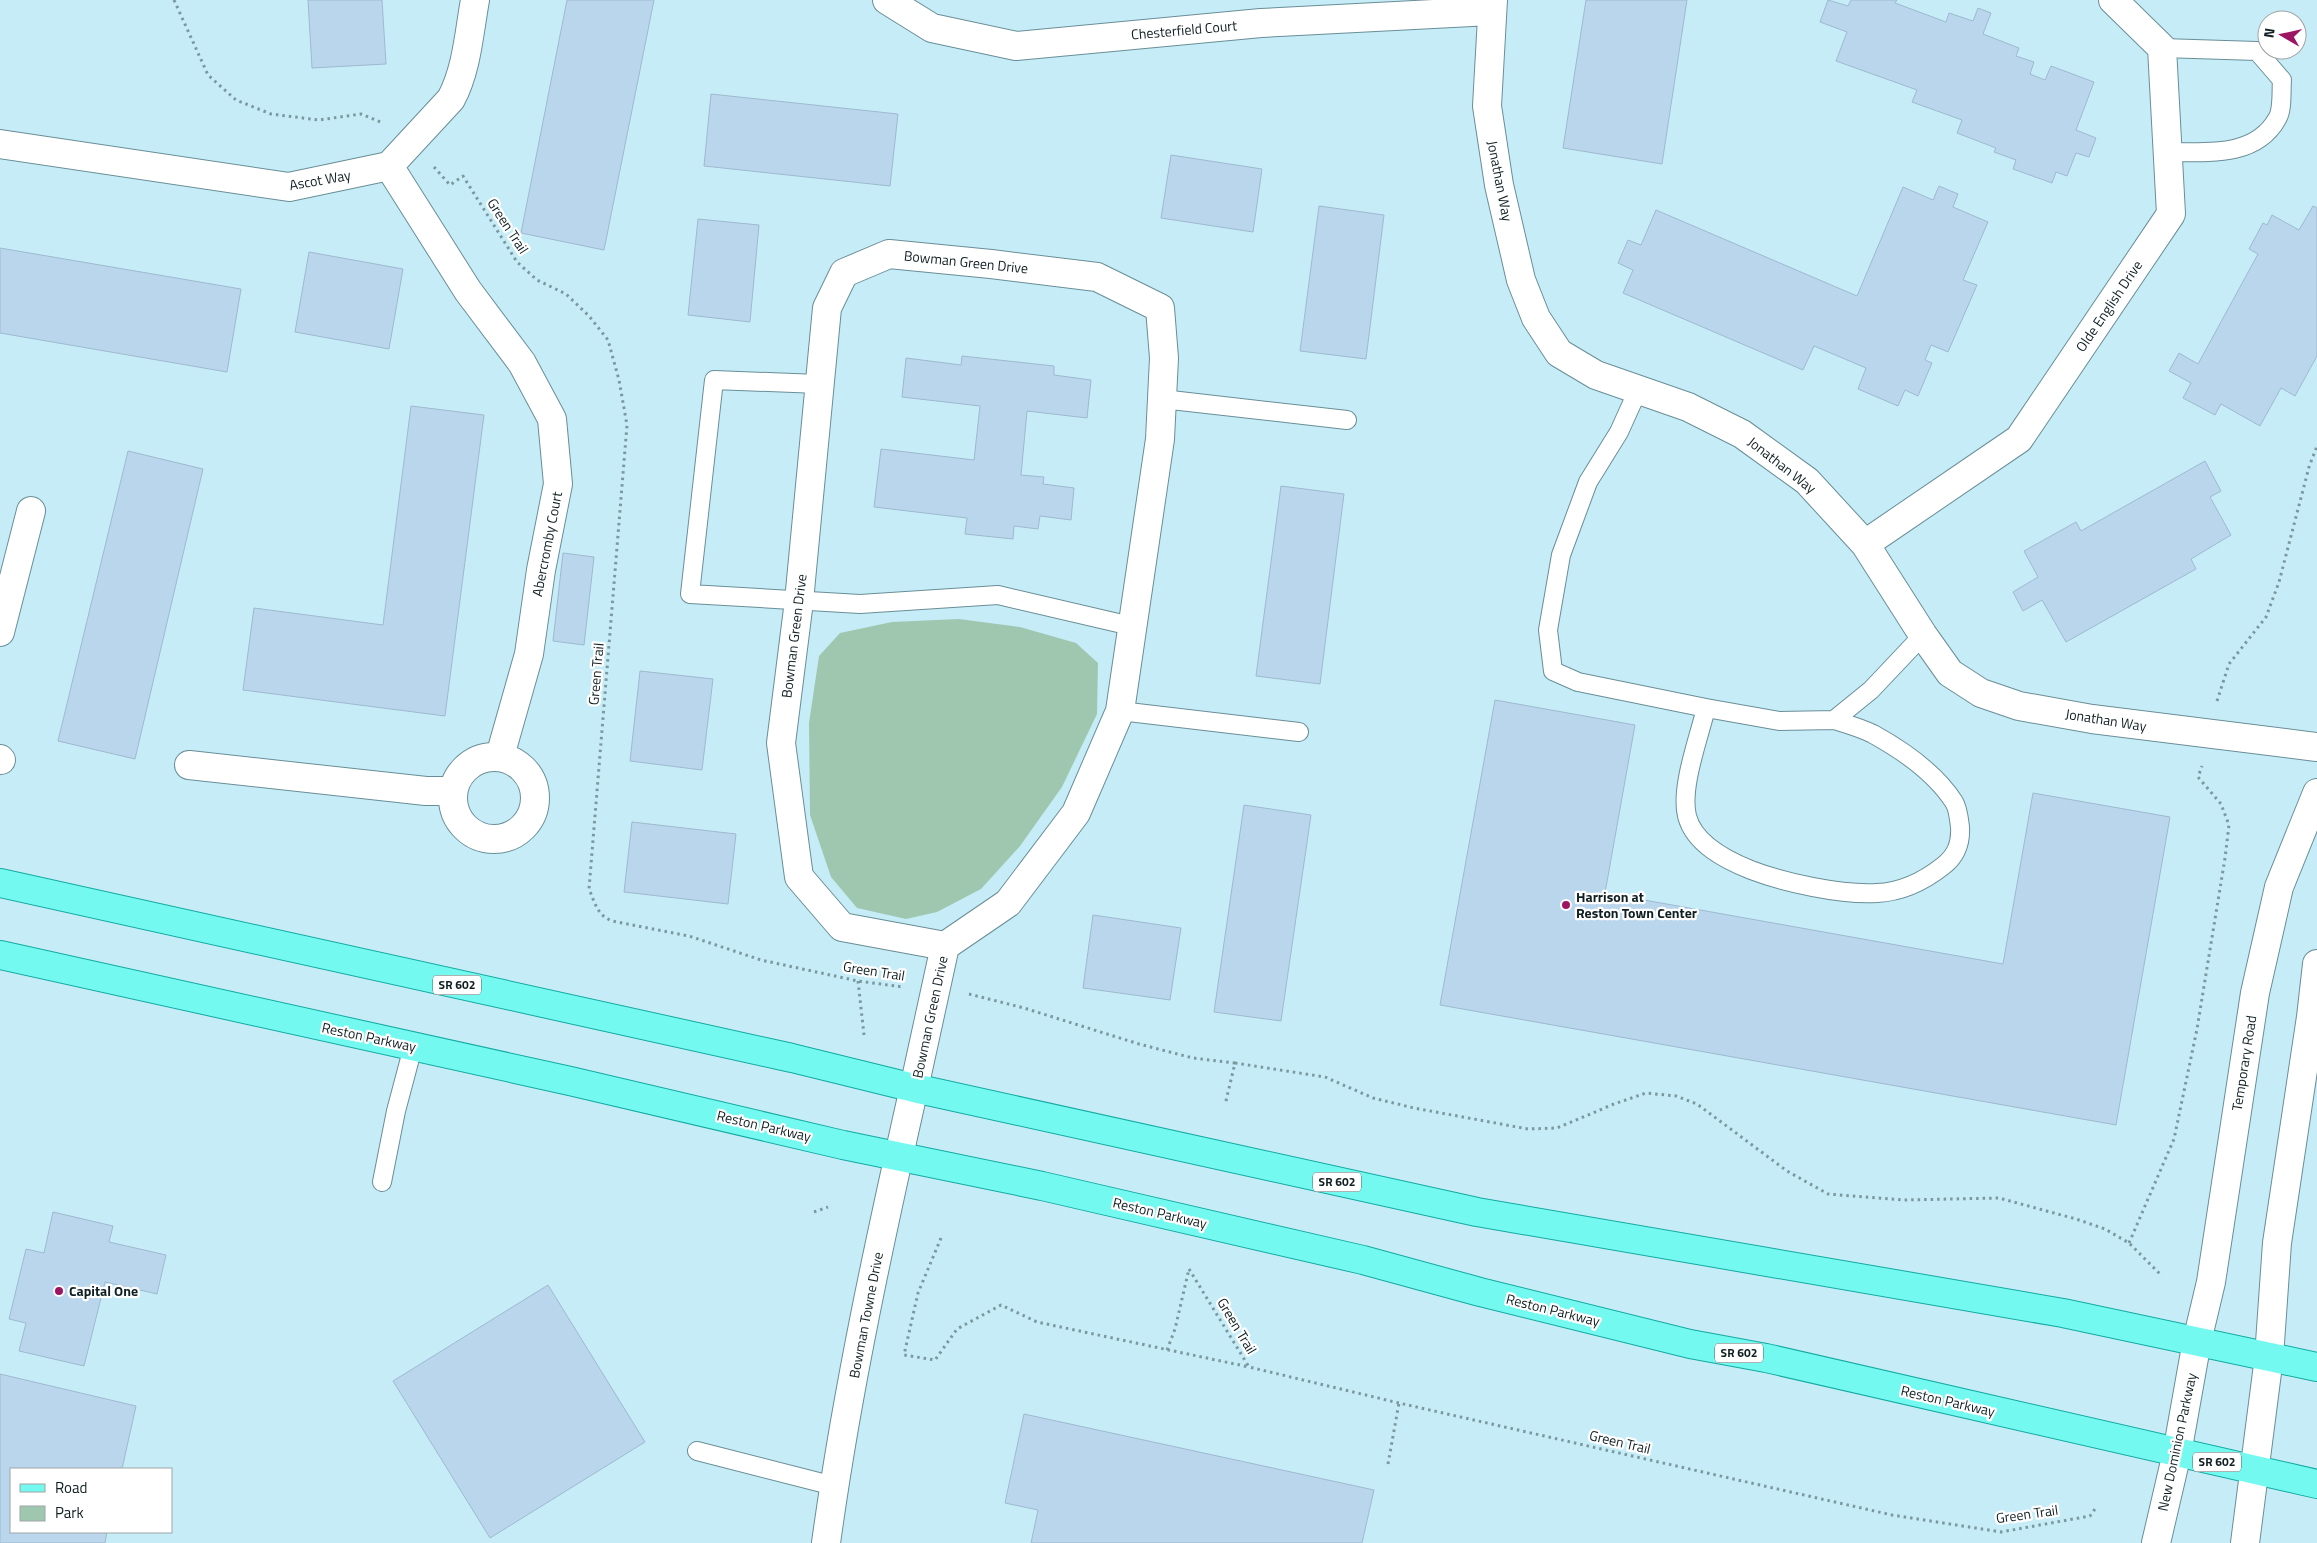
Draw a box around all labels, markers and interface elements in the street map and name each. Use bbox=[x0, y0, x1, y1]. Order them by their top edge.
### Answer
north arrow bbox=[2257, 10, 2307, 60]
street label: Chesterfield Court bbox=[1130, 14, 1238, 45]
text: N bbox=[2258, 26, 2280, 39]
street label: Jonathan Way bbox=[1482, 139, 1519, 223]
street label: Ascot Way bbox=[288, 164, 353, 195]
street label: Green Trail bbox=[483, 194, 534, 258]
street label: Bowman Green Drive bbox=[903, 245, 1029, 278]
street label: Olde English Drive bbox=[2070, 256, 2147, 356]
street label: Jonathan Way bbox=[1744, 431, 1821, 498]
street label: Abercromby Court bbox=[526, 490, 567, 598]
street label: Bowman Green Drive bbox=[775, 573, 812, 699]
street label: Green Trail bbox=[582, 642, 609, 706]
street label: Jonathan Way bbox=[2064, 703, 2148, 736]
place label: Harrison at Reston Town Center bbox=[1576, 886, 1697, 923]
marker: Harrison at Reston Town Center bbox=[1560, 899, 1572, 911]
street label: Bowman Green Drive bbox=[906, 954, 953, 1080]
street label: Green Trail bbox=[842, 955, 907, 986]
road number: SR 602 bbox=[433, 976, 481, 994]
street label: Temporary Road bbox=[2226, 1014, 2261, 1112]
street label: Reston Parkway bbox=[320, 1016, 419, 1057]
street label: Reston Parkway bbox=[715, 1104, 814, 1147]
road number: SR 602 bbox=[1313, 1172, 1361, 1192]
street label: Reston Parkway bbox=[1111, 1191, 1210, 1234]
street label: Bowman Towne Drive bbox=[843, 1250, 888, 1380]
place label: Capital One bbox=[69, 1280, 138, 1301]
marker: Capital One bbox=[53, 1285, 65, 1297]
street label: Reston Parkway bbox=[1504, 1288, 1602, 1331]
street label: Green Trail bbox=[1212, 1294, 1262, 1358]
road number: SR 602 bbox=[1715, 1344, 1763, 1362]
street label: New Dominion Parkway bbox=[2152, 1371, 2201, 1513]
street label: Reston Parkway bbox=[1899, 1379, 1998, 1422]
street label: Green Trail bbox=[1587, 1424, 1653, 1459]
road number: SR 602 bbox=[2193, 1452, 2241, 1471]
legend bbox=[10, 1468, 172, 1533]
text: Road bbox=[55, 1476, 87, 1499]
street label: Green Trail bbox=[1995, 1499, 2059, 1528]
text: Park bbox=[55, 1501, 84, 1524]

